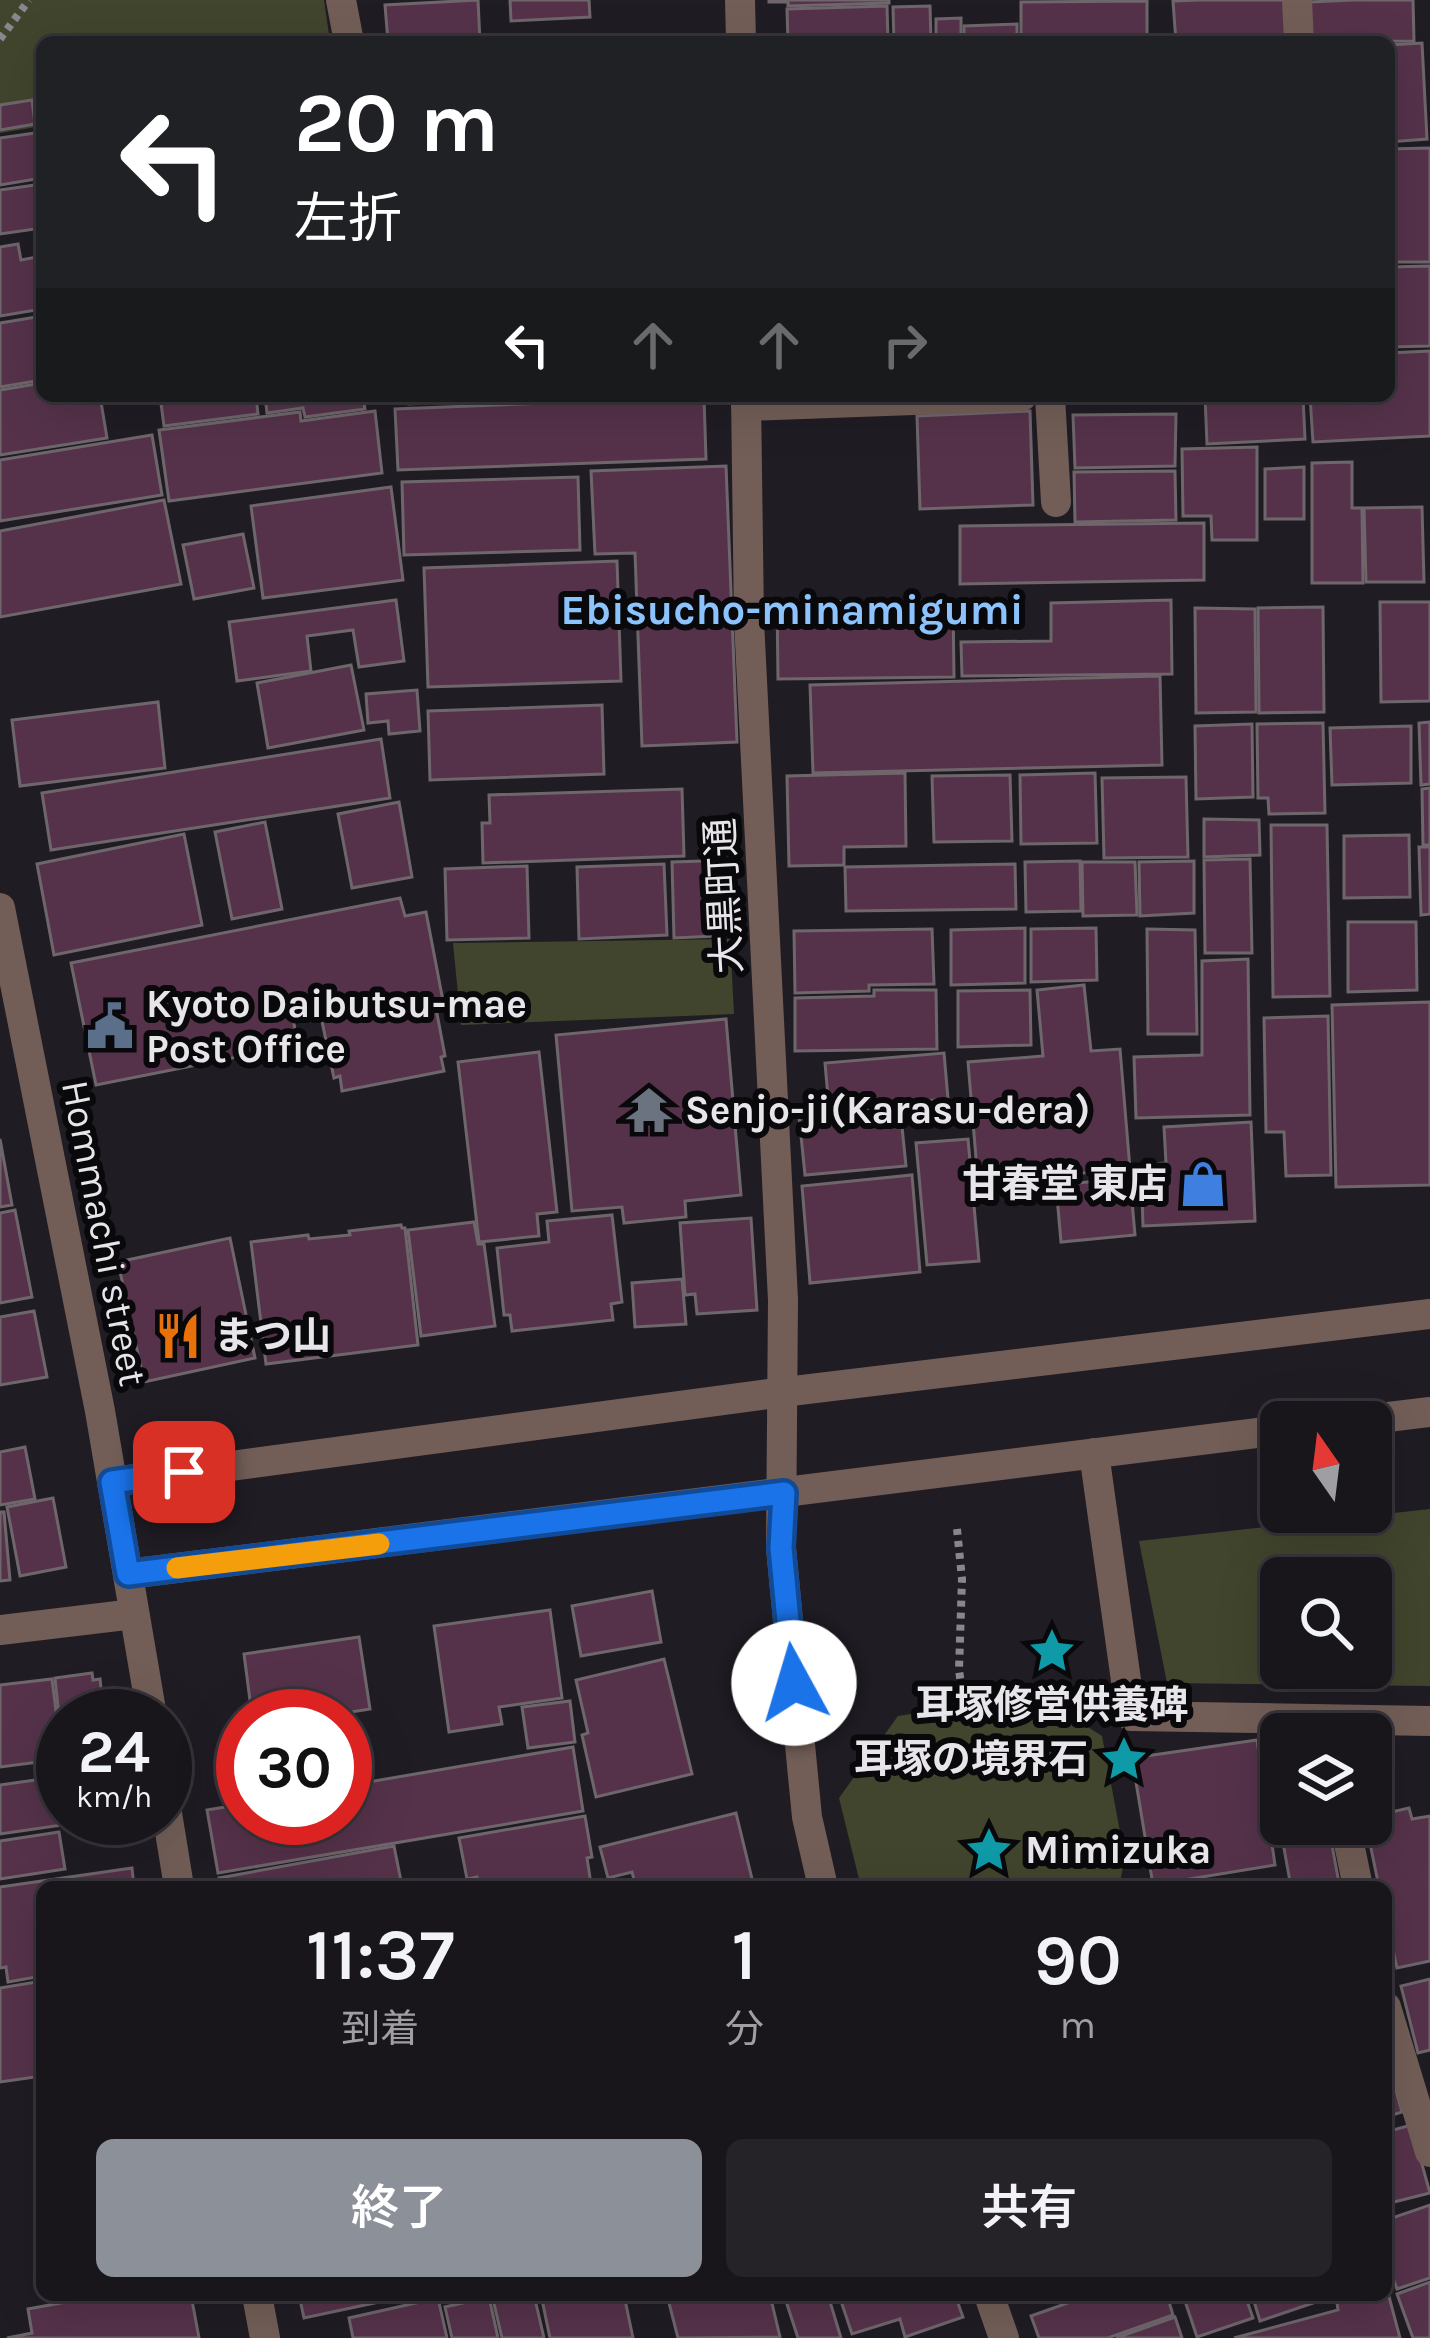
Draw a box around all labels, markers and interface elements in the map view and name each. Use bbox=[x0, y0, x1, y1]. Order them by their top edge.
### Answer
text: 20 m bbox=[294, 74, 499, 172]
icon: left bbox=[96, 84, 252, 240]
text: 左折 bbox=[294, 187, 402, 251]
icon: left bbox=[494, 312, 560, 378]
icon: ahead bbox=[620, 312, 686, 378]
icon: ahead bbox=[746, 312, 812, 378]
icon: right bbox=[872, 312, 938, 378]
district label: Ebisucho-minamigumi bbox=[561, 585, 1023, 635]
street label: 大黒町通 bbox=[697, 817, 751, 975]
place label: Kyoto Daibutsu-mae Post Office bbox=[146, 981, 527, 1072]
public building icon: Kyoto Daibutsu-mae Post Office bbox=[85, 1001, 135, 1051]
street label: Hommachi street bbox=[52, 1076, 156, 1390]
temple icon: Senjo-ji(Karasu-dera) bbox=[624, 1085, 674, 1135]
place label: Senjo-ji(Karasu-dera) bbox=[685, 1087, 1090, 1133]
shop icon: 甘春堂 東店 bbox=[1178, 1159, 1228, 1209]
place label: 甘春堂 東店 bbox=[962, 1161, 1167, 1207]
restaurant icon: まつ山 bbox=[153, 1311, 203, 1361]
place label: まつ山 bbox=[214, 1313, 331, 1359]
north arrow bbox=[1260, 1401, 1392, 1533]
map controls bbox=[1260, 1401, 1392, 1845]
pin bbox=[133, 1421, 235, 1523]
icon: arrive bbox=[151, 1439, 217, 1505]
button: search bbox=[1260, 1557, 1392, 1689]
position arrow bbox=[731, 1620, 857, 1746]
place icon: 耳塚修営供養碑 bbox=[1027, 1626, 1077, 1676]
place label: 耳塚修営供養碑 bbox=[915, 1682, 1189, 1728]
speed limit sign: 30 bbox=[216, 1689, 372, 1845]
button: layers bbox=[1260, 1713, 1392, 1845]
text: 24 bbox=[78, 1717, 150, 1787]
place icon: 耳塚の境界石 bbox=[1099, 1734, 1149, 1784]
place label: 耳塚の境界石 bbox=[854, 1736, 1088, 1782]
text: km/h bbox=[76, 1779, 152, 1815]
place icon: Mimizuka bbox=[964, 1825, 1014, 1875]
place label: Mimizuka bbox=[1025, 1827, 1211, 1873]
text: 11:37 bbox=[306, 1913, 455, 1997]
text: 1 bbox=[732, 1913, 757, 1997]
text: 90 bbox=[1034, 1918, 1122, 2002]
text: m bbox=[1060, 2002, 1096, 2048]
text: 到着 bbox=[341, 2006, 419, 2052]
text: 分 bbox=[725, 2006, 764, 2052]
button: 終了 bbox=[96, 2139, 702, 2277]
button: 共有 bbox=[726, 2139, 1332, 2277]

